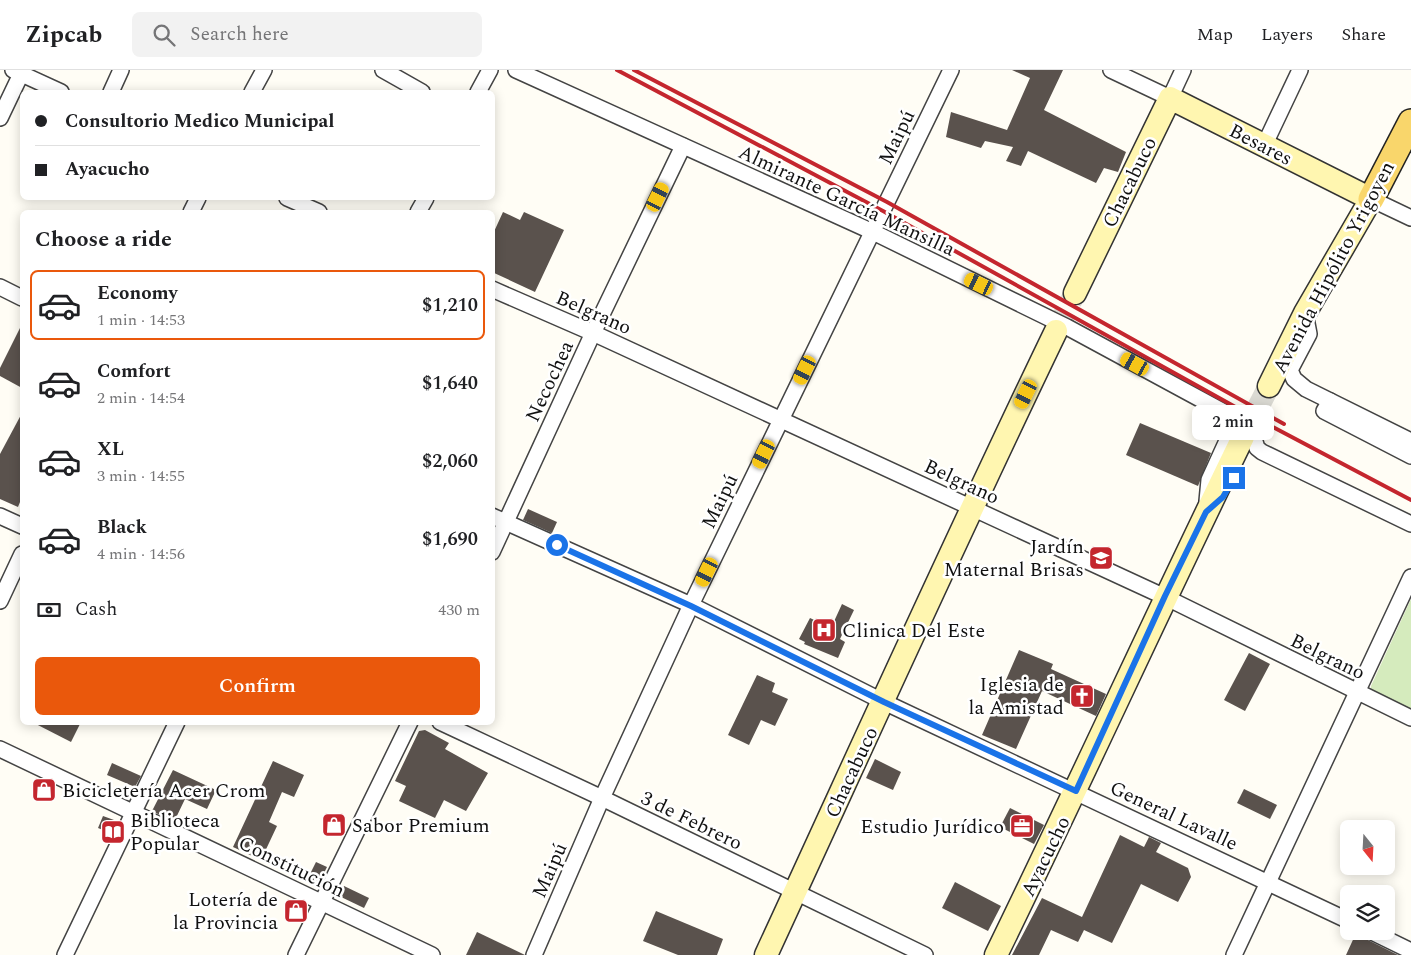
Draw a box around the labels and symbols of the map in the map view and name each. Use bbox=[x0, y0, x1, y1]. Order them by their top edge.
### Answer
street label: Maipú bbox=[871, 105, 923, 170]
street label: Besares bbox=[1224, 116, 1298, 174]
street label: Chacabuco bbox=[1095, 132, 1165, 233]
street label: Almirante García Mansilla bbox=[733, 137, 960, 264]
street label: Avenida Hipólito Yrigoyen bbox=[1265, 156, 1403, 379]
car bbox=[644, 180, 671, 214]
car bbox=[962, 271, 995, 297]
street label: Belgrano bbox=[551, 283, 636, 343]
street label: Necochea bbox=[518, 335, 582, 427]
car bbox=[1118, 350, 1151, 378]
car bbox=[791, 353, 818, 387]
car bbox=[1012, 377, 1039, 411]
callout: 2 min bbox=[1193, 406, 1275, 440]
car bbox=[750, 437, 777, 471]
street label: Belgrano bbox=[919, 451, 1004, 512]
route end bbox=[1223, 467, 1245, 489]
street label: Maipú bbox=[694, 469, 746, 534]
place label: Jardín Maternal Brisas bbox=[944, 532, 1084, 585]
route start bbox=[546, 534, 568, 556]
school or university icon: Jardín Maternal Brisas bbox=[1088, 545, 1114, 571]
car bbox=[693, 555, 720, 589]
place label: Clinica Del Este bbox=[842, 616, 985, 646]
hospital icon: Clinica Del Este bbox=[811, 617, 837, 643]
street label: Belgrano bbox=[1285, 626, 1370, 688]
place label: Iglesia de la Amistad bbox=[969, 670, 1064, 723]
church icon: Iglesia de la Amistad bbox=[1069, 683, 1095, 709]
street label: Chacabuco bbox=[818, 722, 886, 823]
street label: General Lavalle bbox=[1105, 773, 1243, 859]
place label: Bicicletería Acer Crom bbox=[62, 776, 265, 806]
shop icon: Bicicletería Acer Crom bbox=[31, 777, 57, 803]
street label: 3 de Febrero bbox=[636, 783, 747, 858]
place label: Biblioteca Popular bbox=[130, 806, 220, 859]
place label: Sabor Premium bbox=[352, 811, 490, 841]
street label: Ayacucho bbox=[1013, 811, 1078, 902]
shop icon: Sabor Premium bbox=[321, 812, 347, 838]
place label: Estudio Jurídico bbox=[860, 812, 1004, 842]
office icon: Estudio Jurídico bbox=[1009, 813, 1035, 839]
library icon: Biblioteca Popular bbox=[100, 819, 126, 845]
north arrow bbox=[1340, 820, 1395, 875]
street label: Constitución bbox=[233, 828, 350, 906]
street label: Maipú bbox=[524, 838, 575, 903]
place label: Lotería de la Provincia bbox=[173, 885, 278, 938]
shop icon: Lotería de la Provincia bbox=[283, 898, 309, 924]

